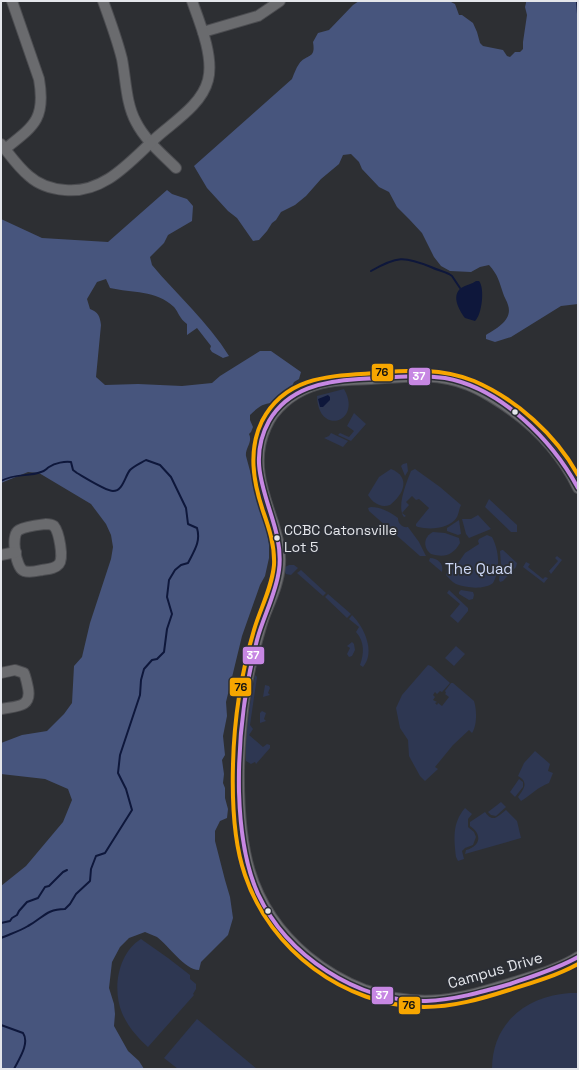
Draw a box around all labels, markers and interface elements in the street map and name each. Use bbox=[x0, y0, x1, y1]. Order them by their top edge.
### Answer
line badge: 76 bbox=[371, 363, 394, 382]
text: 76 bbox=[376, 365, 389, 379]
line badge: 37 bbox=[408, 367, 431, 386]
text: 37 bbox=[413, 369, 425, 383]
unlabelled marker bbox=[510, 407, 520, 417]
place label: CCBC Catonsville Lot 5 bbox=[284, 521, 397, 556]
marker: CCBC Catonsville Lot 5 bbox=[272, 533, 282, 543]
park label: The Quad bbox=[445, 559, 513, 578]
line badge: 37 bbox=[242, 646, 265, 665]
text: 37 bbox=[247, 648, 259, 662]
line badge: 76 bbox=[229, 677, 252, 697]
text: 76 bbox=[235, 680, 248, 694]
unlabelled marker bbox=[263, 906, 273, 916]
street label: Campus Drive bbox=[445, 947, 545, 993]
line badge: 37 bbox=[371, 986, 394, 1005]
text: 37 bbox=[376, 988, 388, 1002]
line badge: 76 bbox=[398, 996, 421, 1015]
text: 76 bbox=[403, 998, 416, 1012]

